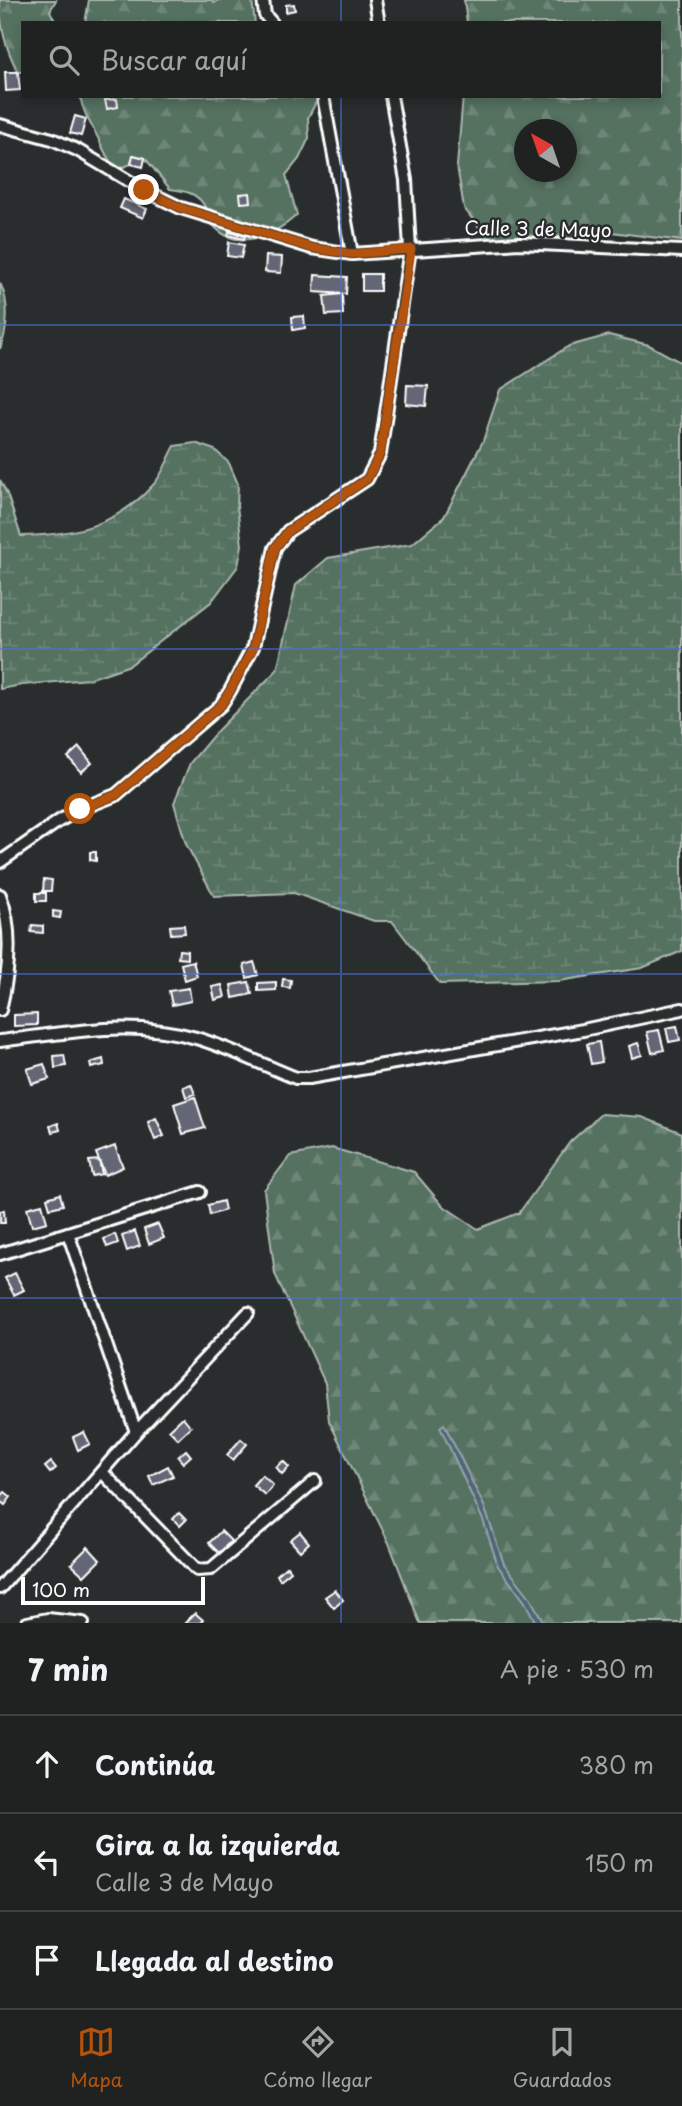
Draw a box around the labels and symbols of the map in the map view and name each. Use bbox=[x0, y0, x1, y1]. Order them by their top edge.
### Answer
north arrow bbox=[514, 119, 577, 182]
route end bbox=[128, 174, 159, 205]
street label: Calle 3 de Mayo bbox=[464, 213, 612, 243]
route start bbox=[64, 793, 95, 824]
scale bar bbox=[21, 1574, 205, 1606]

